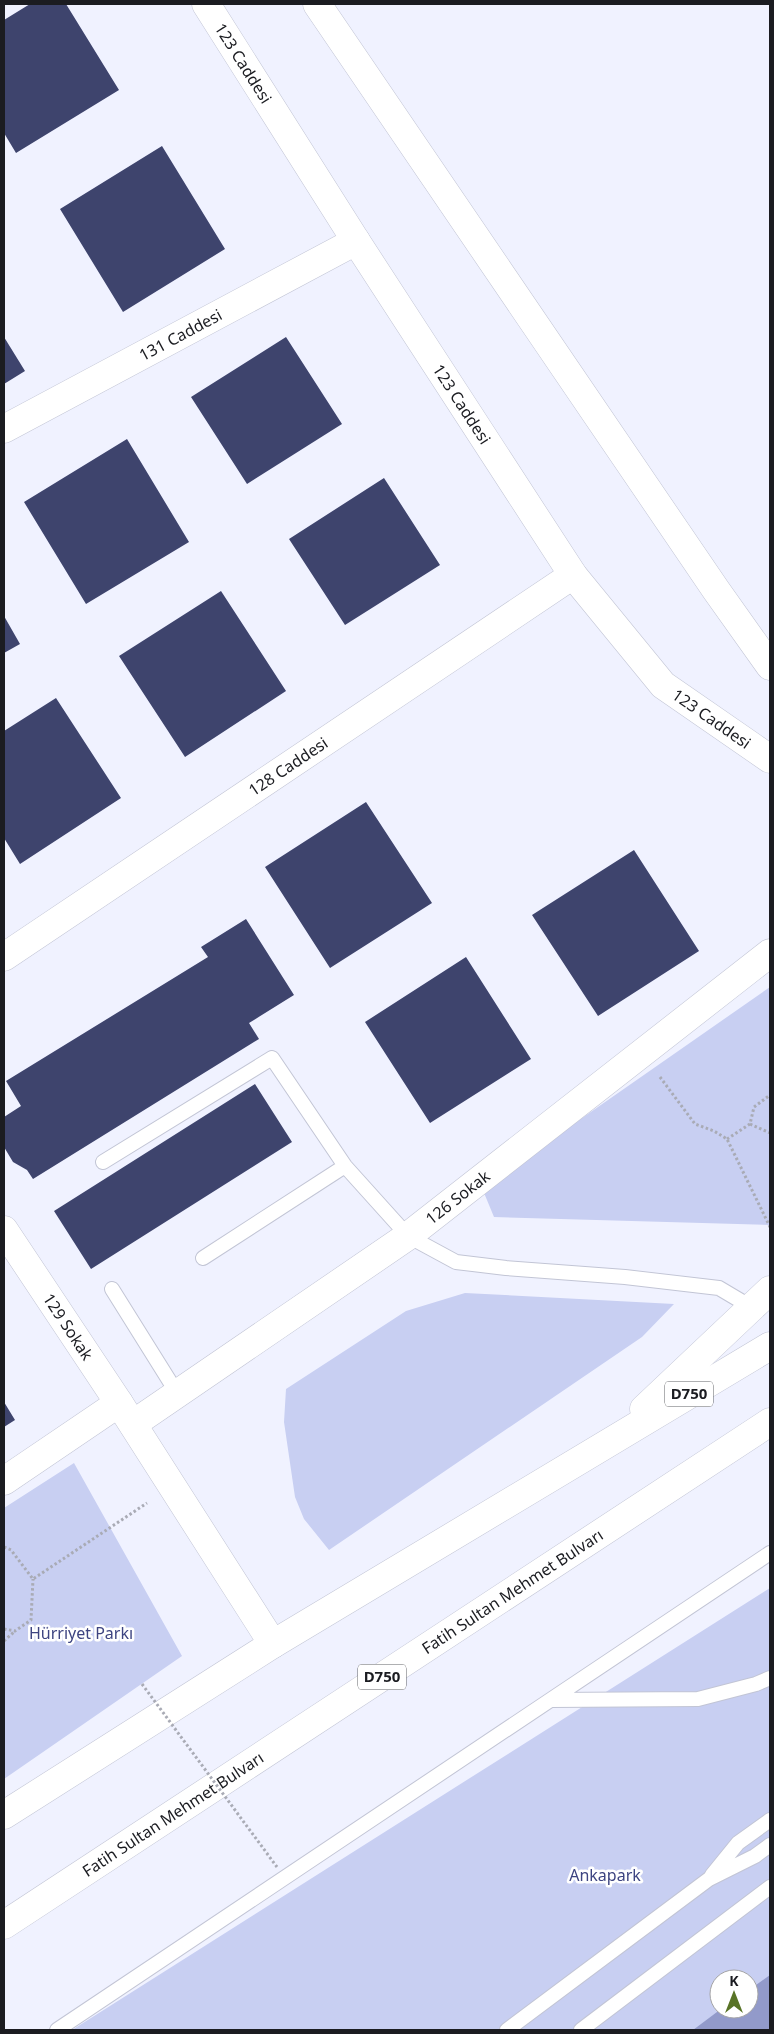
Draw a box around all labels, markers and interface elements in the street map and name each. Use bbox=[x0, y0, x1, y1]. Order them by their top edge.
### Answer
street label: 123 Caddesi bbox=[210, 19, 277, 108]
street label: 131 Caddesi bbox=[135, 304, 226, 366]
street label: 123 Caddesi bbox=[428, 360, 496, 448]
street label: 123 Caddesi bbox=[668, 684, 755, 754]
street label: 128 Caddesi bbox=[244, 732, 332, 801]
street label: 126 Sokak bbox=[421, 1165, 495, 1229]
street label: 129 Sokak bbox=[38, 1289, 99, 1365]
road number: D750 bbox=[665, 1382, 713, 1406]
street label: Fatih Sultan Mehmet Bulvarı bbox=[417, 1524, 607, 1659]
park label: Hürriyet Parkı bbox=[29, 1622, 133, 1644]
road number: D750 bbox=[358, 1664, 406, 1690]
street label: Fatih Sultan Mehmet Bulvarı bbox=[78, 1747, 268, 1882]
park label: Ankapark bbox=[569, 1864, 641, 1886]
north arrow bbox=[709, 1969, 759, 2019]
text: K bbox=[729, 1971, 739, 1990]

